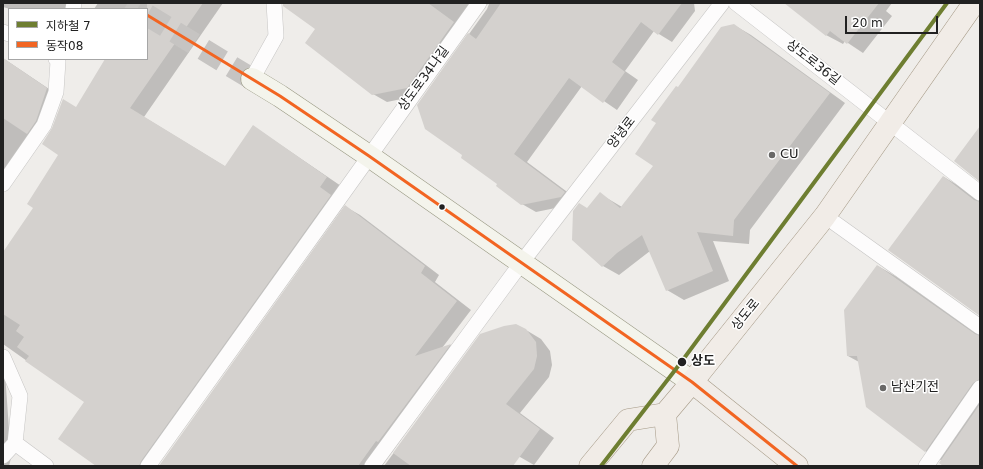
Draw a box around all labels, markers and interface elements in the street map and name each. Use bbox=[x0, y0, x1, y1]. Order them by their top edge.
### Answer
legend bbox=[8, 8, 148, 60]
scale bar bbox=[847, 8, 940, 34]
text: 20 m bbox=[852, 16, 883, 30]
text: 지하철 7 bbox=[46, 19, 91, 33]
street label: 상도로36길 bbox=[783, 37, 843, 89]
text: 동작08 bbox=[46, 39, 83, 53]
street label: 상도로34나길 bbox=[395, 44, 453, 114]
street label: 양녕로 bbox=[605, 114, 639, 152]
place label: CU bbox=[780, 147, 799, 163]
marker: CU bbox=[767, 150, 777, 160]
unlabelled marker bbox=[437, 202, 447, 212]
street label: 상도로 bbox=[729, 296, 763, 334]
place label: 상도 bbox=[691, 354, 715, 370]
marker: 상도 bbox=[676, 356, 688, 368]
place label: 남산기전 bbox=[891, 380, 939, 396]
marker: 남산기전 bbox=[878, 383, 888, 393]

